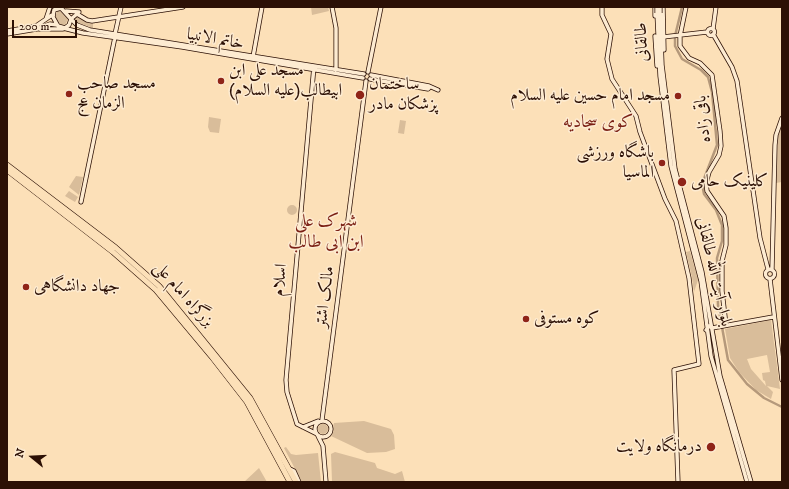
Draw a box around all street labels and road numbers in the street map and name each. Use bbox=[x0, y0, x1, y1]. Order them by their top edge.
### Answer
street label: طالقانی bbox=[632, 22, 654, 62]
street label: خاتم الانبیا bbox=[185, 25, 245, 55]
street label: باقی زاده bbox=[691, 94, 717, 144]
street label: بلوار آیت الله طالقانی bbox=[690, 215, 736, 329]
street label: بزرگراه امام علی bbox=[148, 258, 218, 332]
street label: اسلام bbox=[269, 263, 293, 297]
street label: مالک اشتر bbox=[312, 265, 340, 329]

